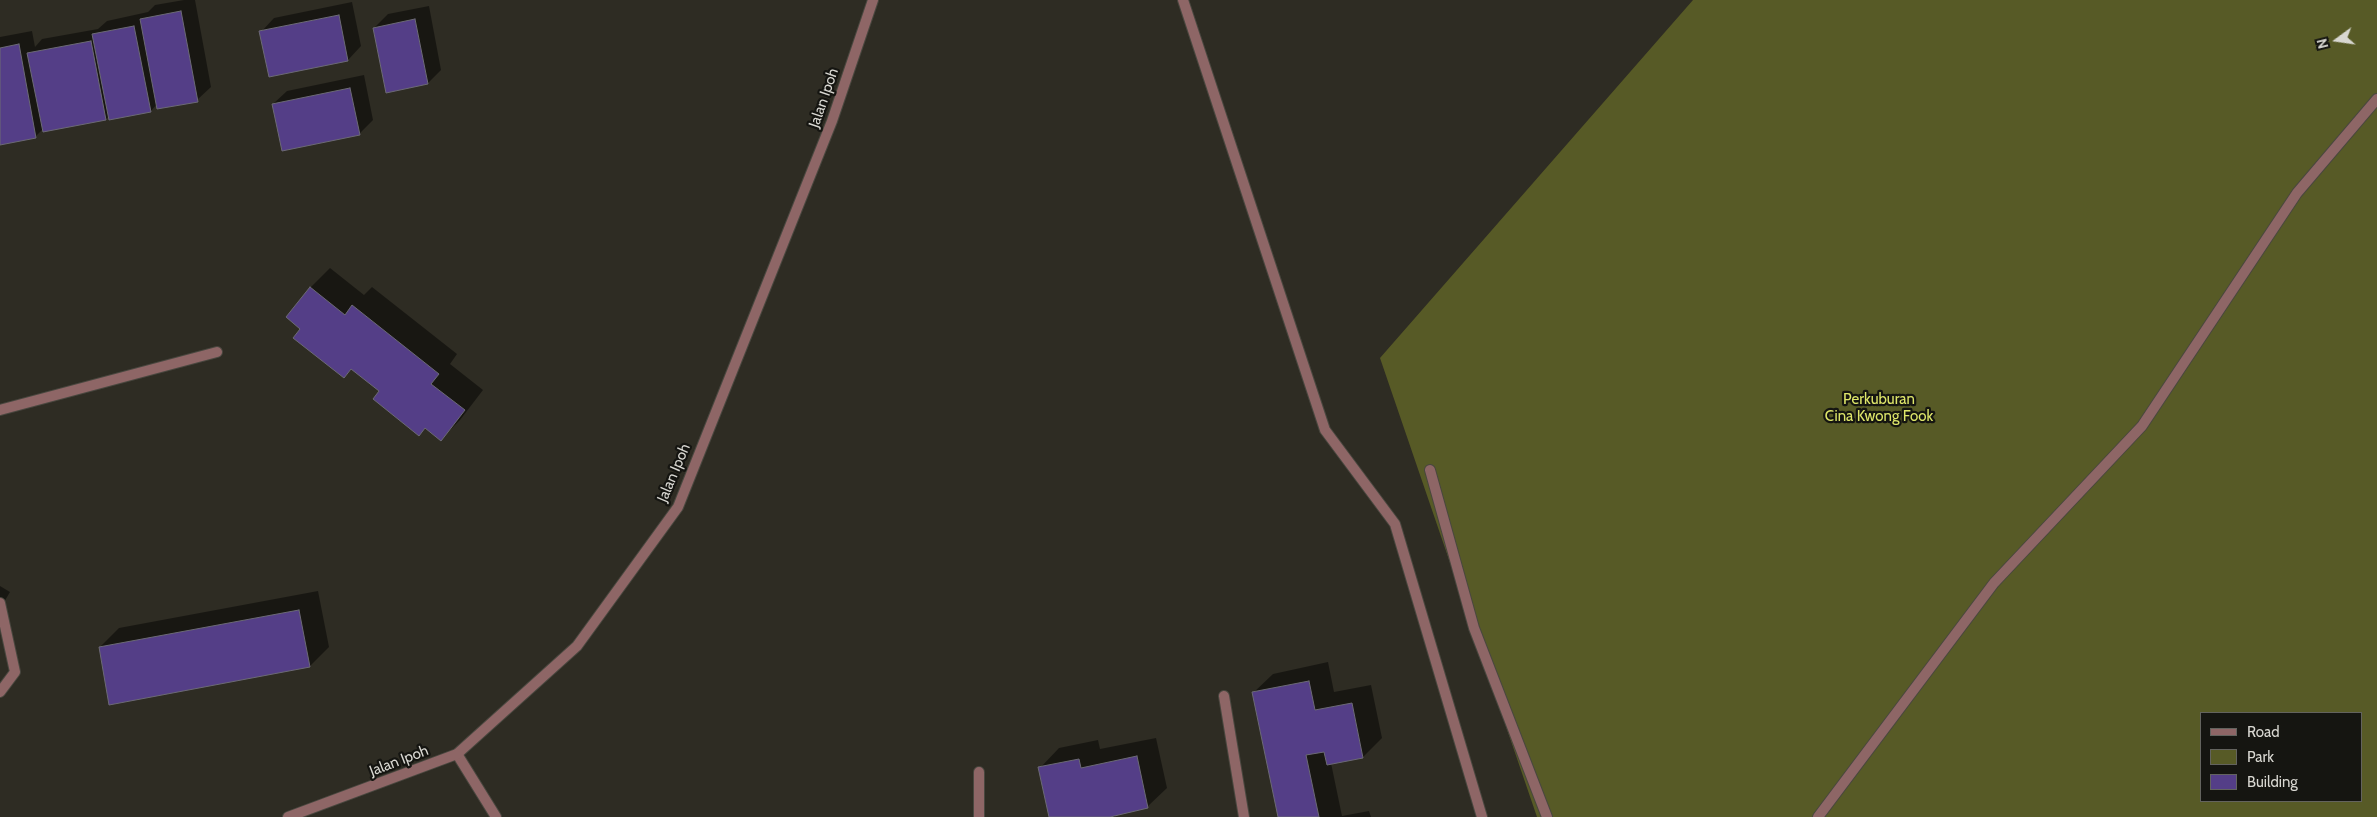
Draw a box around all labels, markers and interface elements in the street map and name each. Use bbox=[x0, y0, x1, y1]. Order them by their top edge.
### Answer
north arrow bbox=[2312, 15, 2362, 65]
text: N bbox=[2313, 37, 2332, 51]
street label: Jalan Ipoh bbox=[805, 66, 843, 130]
park label: Perkuburan Cina Kwong Fook bbox=[1825, 391, 1933, 426]
street label: Jalan Ipoh bbox=[654, 441, 694, 505]
legend bbox=[2200, 712, 2362, 802]
text: Road bbox=[2247, 723, 2280, 741]
street label: Jalan Ipoh bbox=[367, 742, 431, 780]
text: Park bbox=[2247, 748, 2274, 766]
text: Building bbox=[2247, 773, 2298, 791]

